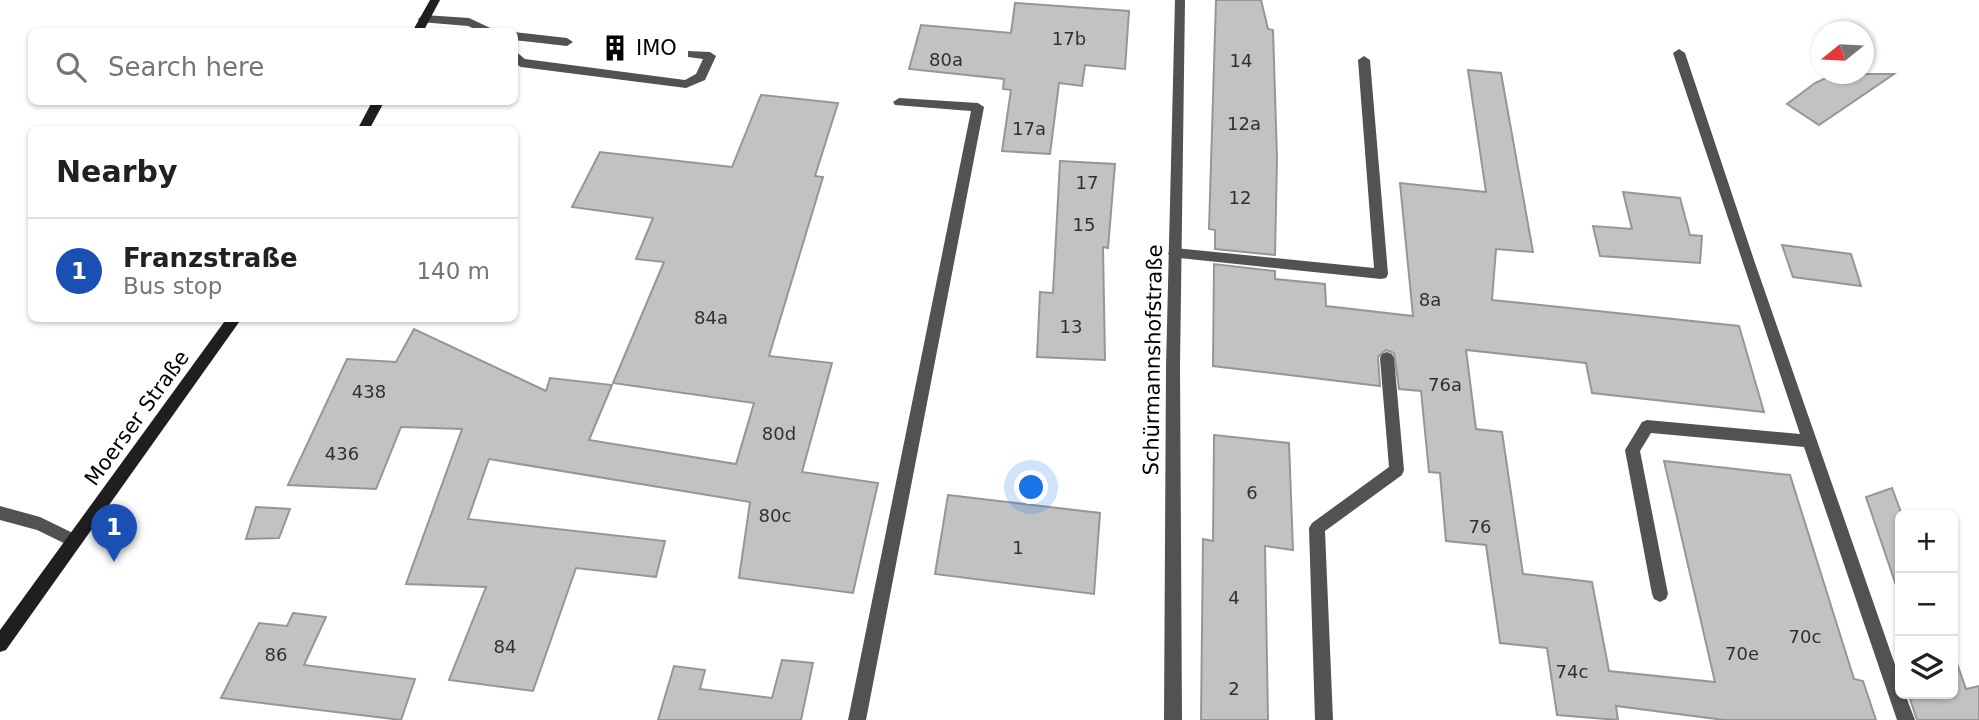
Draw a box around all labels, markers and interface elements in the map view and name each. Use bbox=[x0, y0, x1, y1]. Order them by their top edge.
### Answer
north arrow bbox=[1811, 21, 1874, 84]
search box bbox=[28, 28, 518, 105]
house number: 17b bbox=[1052, 28, 1086, 49]
building icon: IMO bbox=[600, 33, 630, 63]
place label: IMO bbox=[636, 36, 677, 60]
icon: search bbox=[52, 48, 90, 86]
house number: 80a bbox=[929, 49, 963, 70]
house number: 14 bbox=[1230, 50, 1252, 71]
text: Search here bbox=[108, 52, 264, 82]
house number: 12a bbox=[1227, 113, 1261, 134]
house number: 17a bbox=[1012, 118, 1046, 139]
text: Nearby bbox=[56, 154, 178, 189]
house number: 17 bbox=[1076, 172, 1098, 193]
house number: 12 bbox=[1229, 187, 1251, 208]
house number: 15 bbox=[1073, 214, 1095, 235]
text: Franzstraße bbox=[123, 243, 298, 273]
street label: Schürmannshofstraße bbox=[1139, 244, 1167, 476]
text: 1 bbox=[71, 258, 87, 284]
text: 140 m bbox=[416, 258, 490, 284]
text: Bus stop bbox=[123, 273, 222, 299]
house number: 8a bbox=[1419, 289, 1441, 310]
house number: 84a bbox=[694, 307, 728, 328]
house number: 13 bbox=[1060, 316, 1082, 337]
street label: Moerser Straße bbox=[80, 346, 194, 490]
house number: 76a bbox=[1428, 374, 1462, 395]
house number: 438 bbox=[352, 381, 386, 402]
house number: 80d bbox=[762, 423, 796, 444]
house number: 436 bbox=[325, 443, 359, 464]
your location bbox=[1014, 470, 1048, 504]
house number: 6 bbox=[1246, 482, 1258, 503]
pin: 1 bbox=[91, 504, 137, 562]
house number: 80c bbox=[759, 505, 791, 526]
map controls bbox=[1895, 510, 1958, 699]
button: + bbox=[1895, 510, 1958, 573]
house number: 76 bbox=[1469, 516, 1491, 537]
house number: 1 bbox=[1012, 537, 1024, 558]
button: − bbox=[1895, 573, 1958, 636]
house number: 4 bbox=[1228, 587, 1240, 608]
house number: 70c bbox=[1789, 626, 1821, 647]
house number: 84 bbox=[494, 636, 516, 657]
button: layers bbox=[1895, 636, 1958, 699]
house number: 70e bbox=[1725, 643, 1759, 664]
house number: 86 bbox=[265, 644, 287, 665]
house number: 74c bbox=[1556, 661, 1588, 682]
house number: 2 bbox=[1228, 678, 1240, 699]

